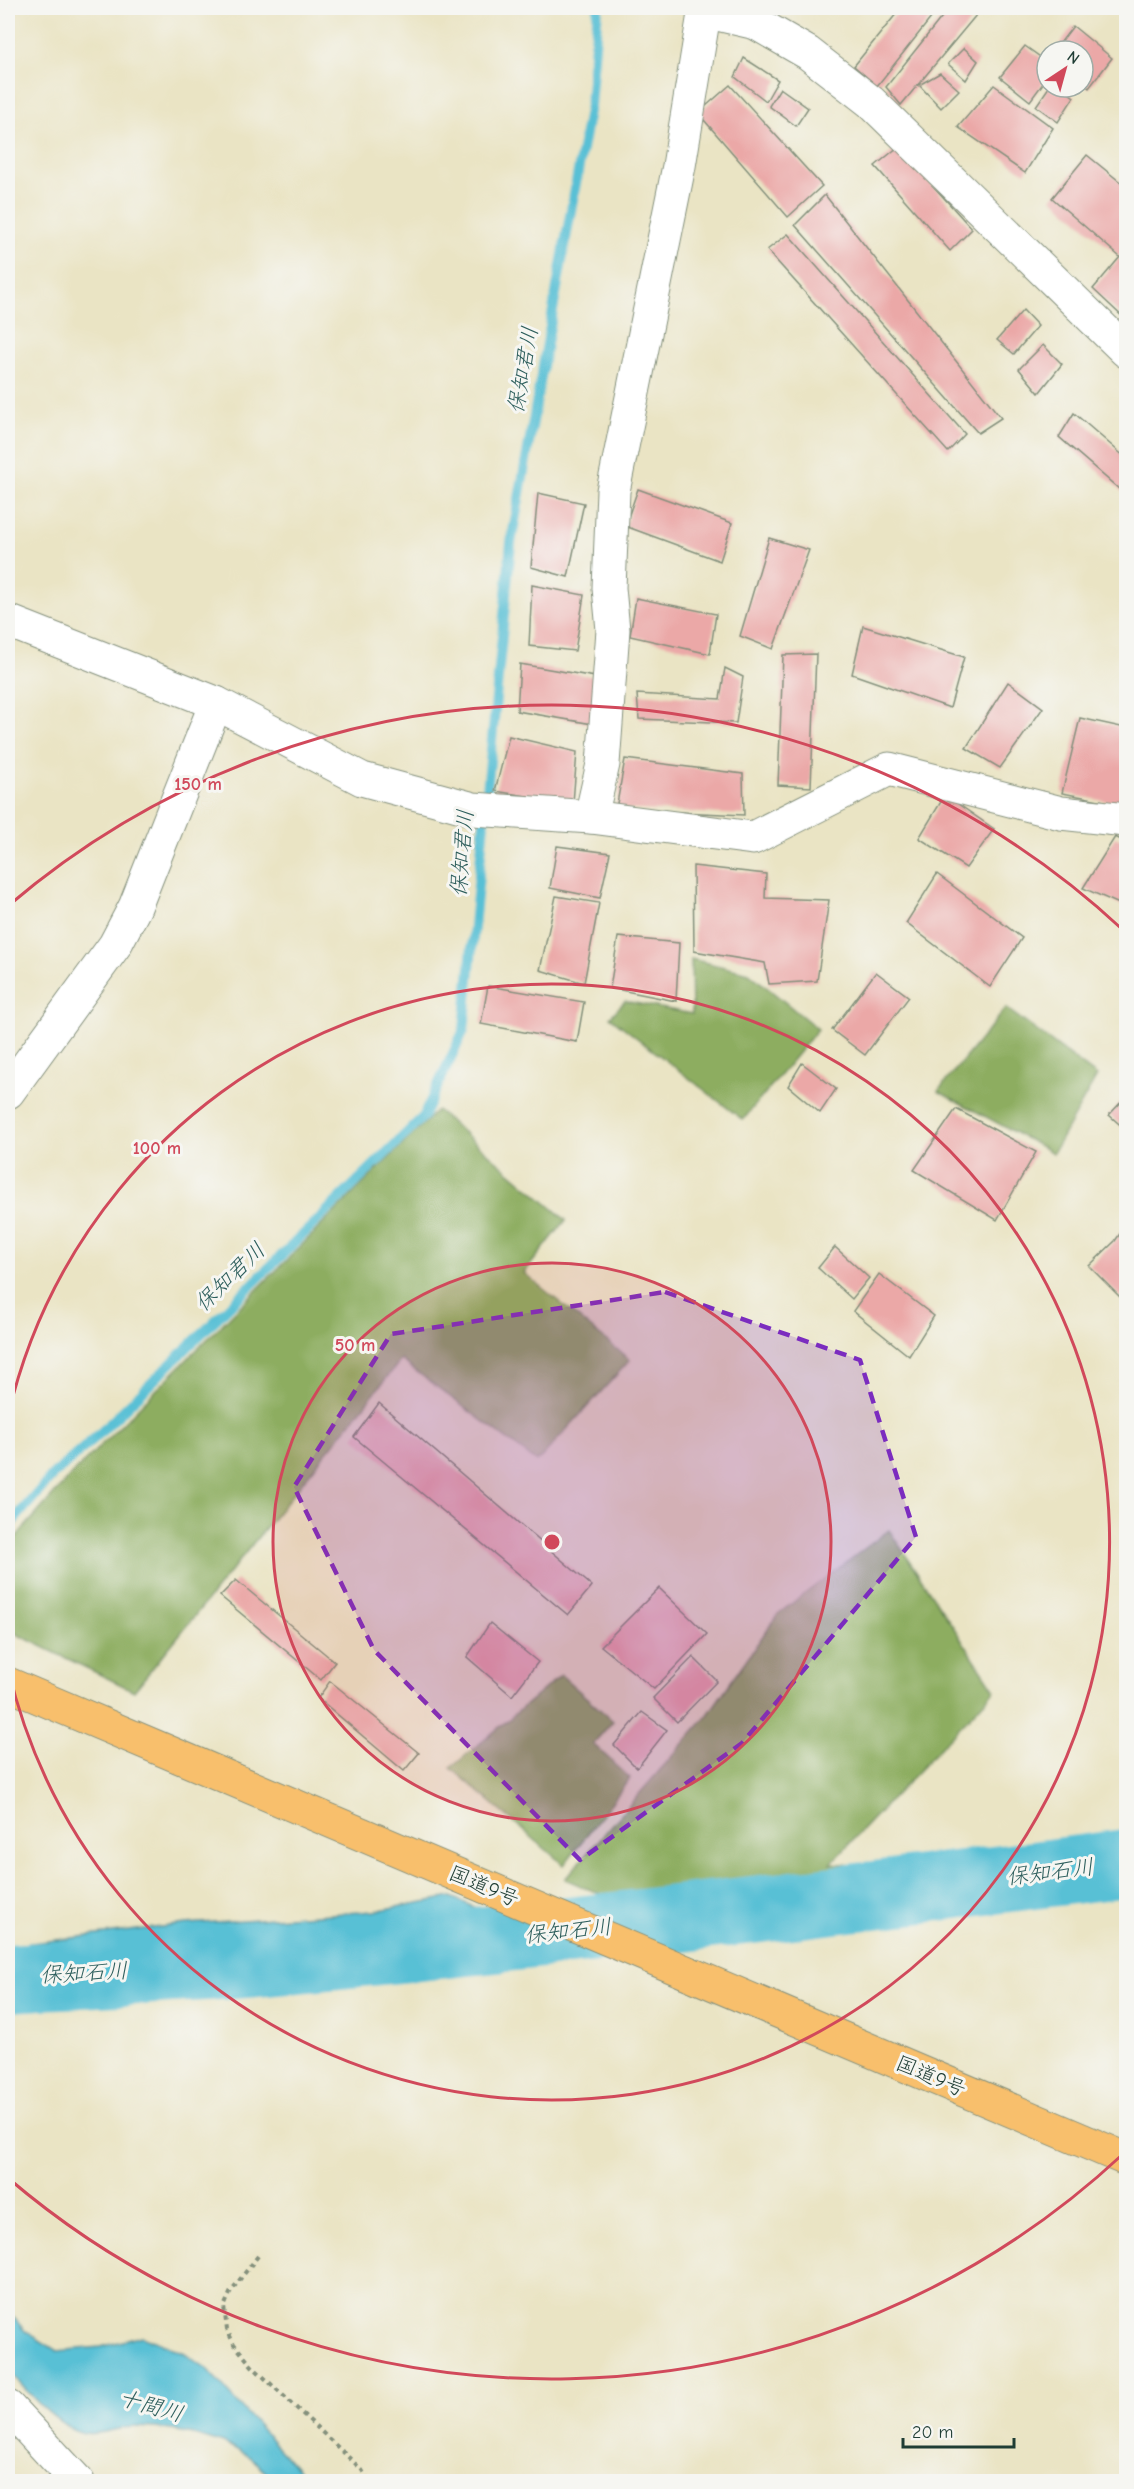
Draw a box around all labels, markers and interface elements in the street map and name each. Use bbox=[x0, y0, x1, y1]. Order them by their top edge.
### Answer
north arrow bbox=[1035, 39, 1095, 99]
text: N bbox=[1064, 47, 1083, 68]
water label: 保知君川 bbox=[503, 324, 543, 416]
text: 150 m bbox=[174, 774, 222, 795]
water label: 保知君川 bbox=[445, 808, 479, 898]
text: 100 m bbox=[133, 1138, 181, 1159]
water label: 保知君川 bbox=[189, 1237, 271, 1317]
text: 50 m bbox=[335, 1335, 375, 1356]
centre of rings bbox=[542, 1532, 562, 1552]
water label: 保知石川 bbox=[1005, 1854, 1095, 1890]
street label: 国道9号 bbox=[445, 1860, 523, 1912]
water label: 保知石川 bbox=[523, 1913, 613, 1949]
water label: 保知石川 bbox=[39, 1958, 129, 1988]
street label: 国道9号 bbox=[892, 2050, 970, 2102]
water label: 十間川 bbox=[116, 2384, 186, 2428]
scale bar bbox=[903, 2411, 1014, 2449]
text: 20 m bbox=[912, 2422, 953, 2443]

